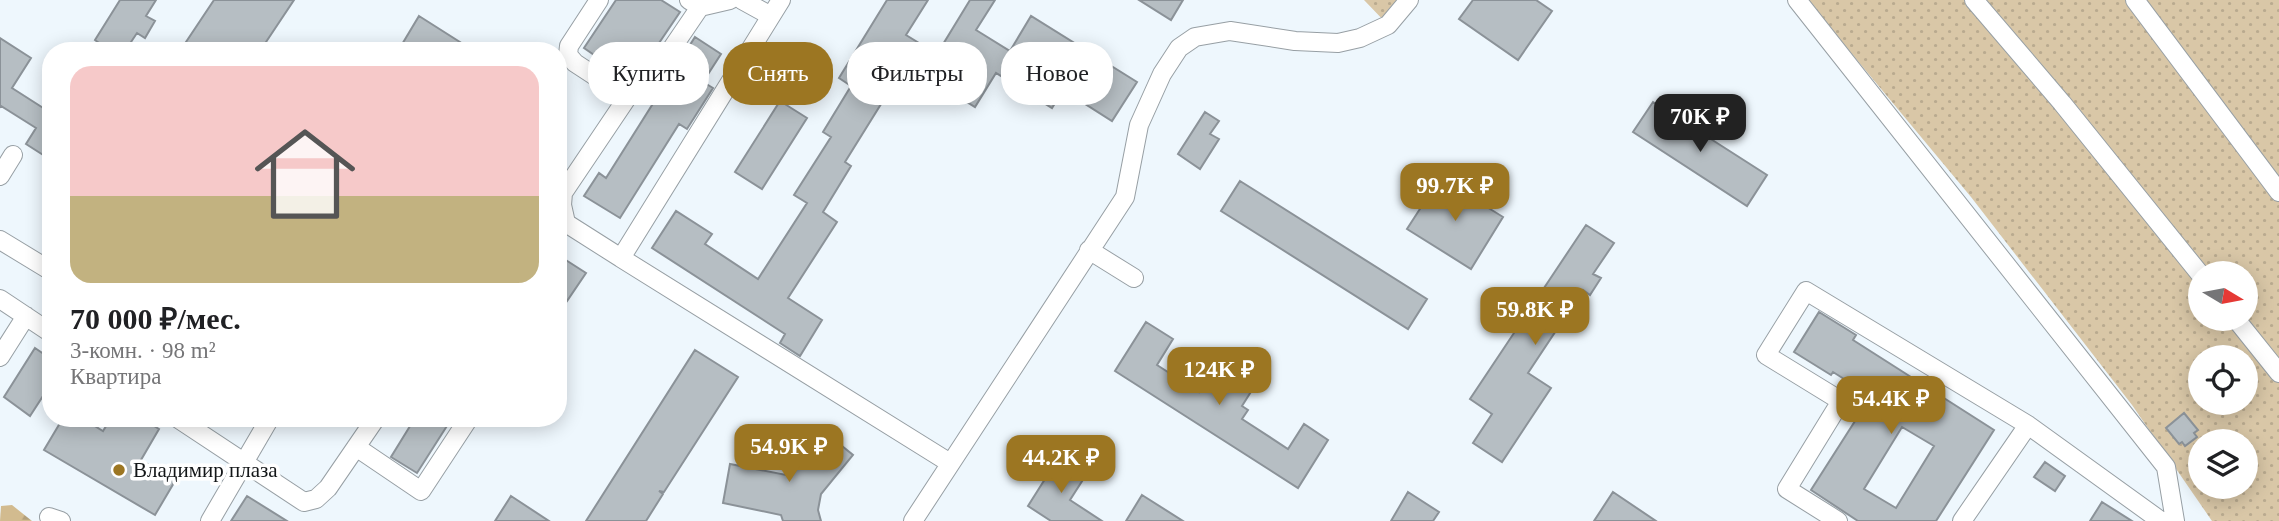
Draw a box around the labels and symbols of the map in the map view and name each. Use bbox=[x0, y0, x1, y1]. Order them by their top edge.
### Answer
pin: 70K ₽ bbox=[1651, 94, 1749, 154]
pin: 99.7K ₽ bbox=[1390, 164, 1520, 223]
north arrow bbox=[2188, 261, 2258, 331]
pin: 59.8K ₽ bbox=[1470, 288, 1600, 347]
pin: 124K ₽ bbox=[1162, 348, 1276, 407]
pin: 54.4K ₽ bbox=[1826, 376, 1956, 436]
pin: 54.9K ₽ bbox=[724, 424, 854, 484]
pin: 44.2K ₽ bbox=[996, 435, 1126, 495]
place label: Владимир плаза bbox=[133, 458, 278, 482]
marker: Владимир плаза bbox=[111, 462, 127, 478]

